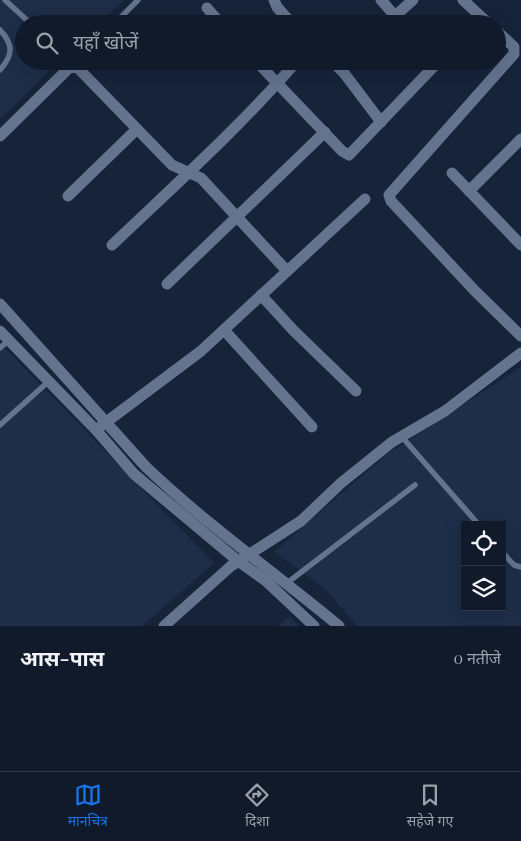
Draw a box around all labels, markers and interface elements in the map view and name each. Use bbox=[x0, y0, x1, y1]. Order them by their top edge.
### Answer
search box bbox=[15, 15, 506, 70]
text: यहाँ खोजें bbox=[73, 28, 138, 54]
icon: search bbox=[33, 29, 61, 57]
map controls bbox=[461, 521, 506, 611]
button: locate bbox=[461, 521, 506, 566]
button: layers bbox=[461, 566, 506, 611]
text: आस-पास bbox=[20, 643, 104, 671]
text: 0 नतीजे bbox=[453, 647, 501, 668]
tab: मानचित्र bbox=[68, 781, 108, 832]
tab: दिशा bbox=[243, 781, 271, 832]
tab: सहेजे गए bbox=[407, 781, 453, 832]

